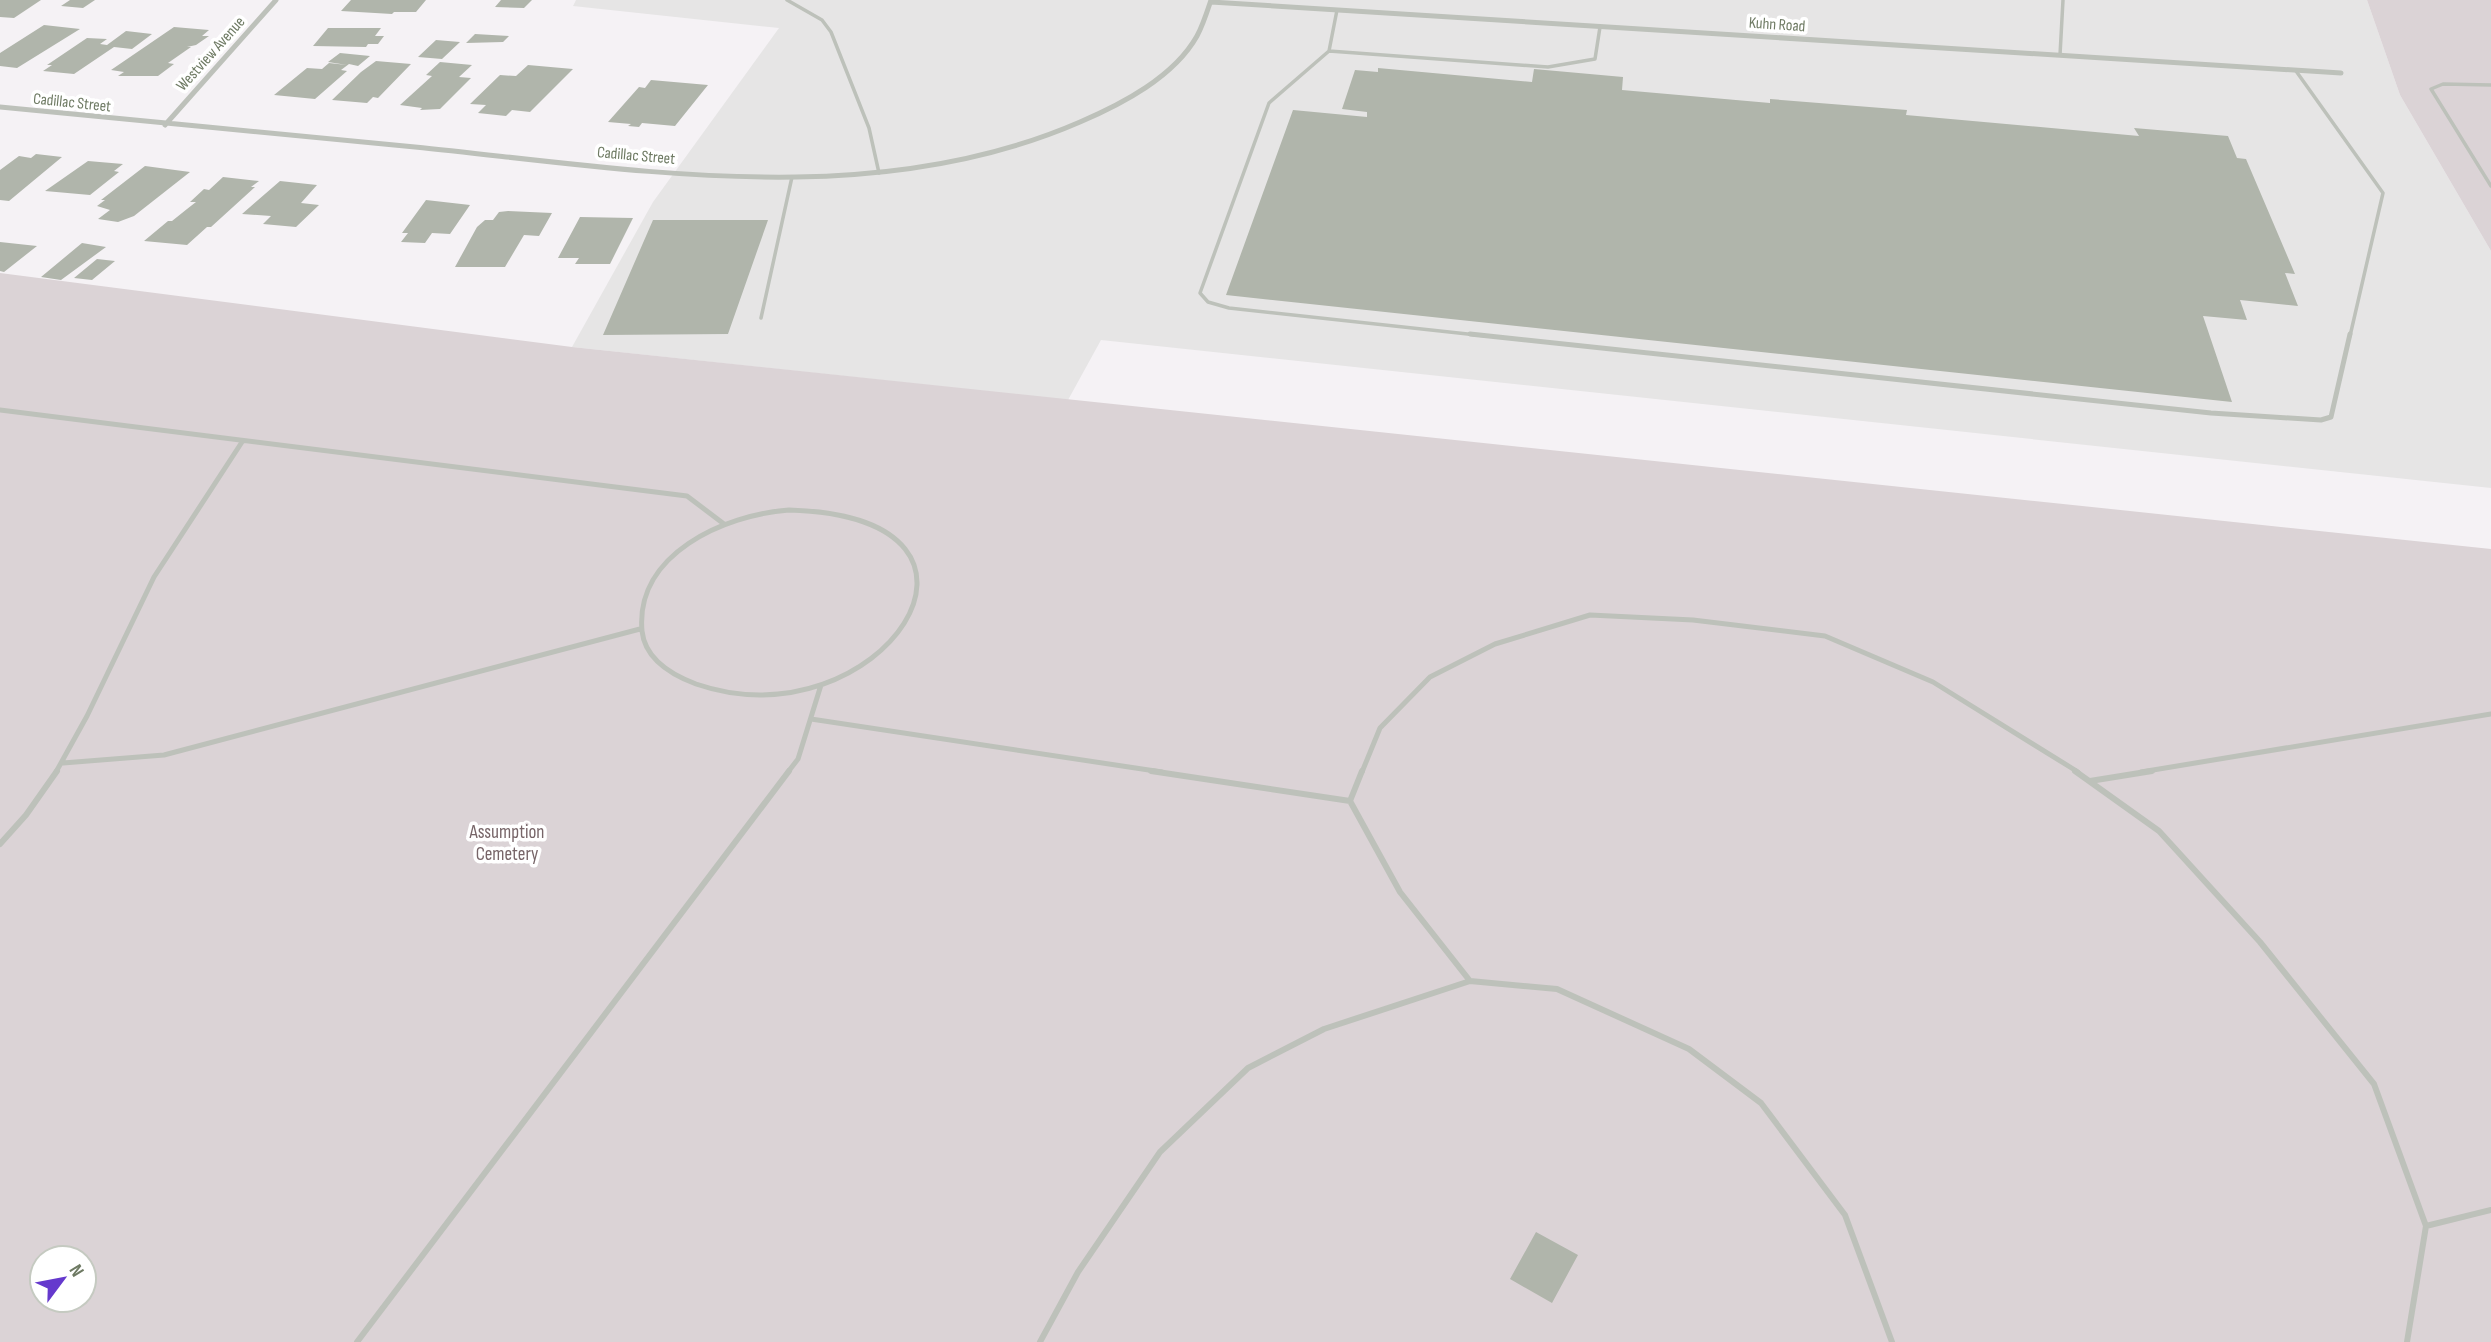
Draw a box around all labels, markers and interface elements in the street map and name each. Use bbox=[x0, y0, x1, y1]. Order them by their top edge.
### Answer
street label: Westview Avenue bbox=[173, 13, 249, 95]
street label: Kuhn Road bbox=[1748, 14, 1806, 36]
street label: Cadillac Street bbox=[32, 89, 112, 117]
street label: Cadillac Street bbox=[596, 143, 676, 169]
park label: Assumption Cemetery bbox=[469, 821, 544, 866]
north arrow bbox=[28, 1244, 98, 1314]
text: N bbox=[64, 1260, 89, 1281]

